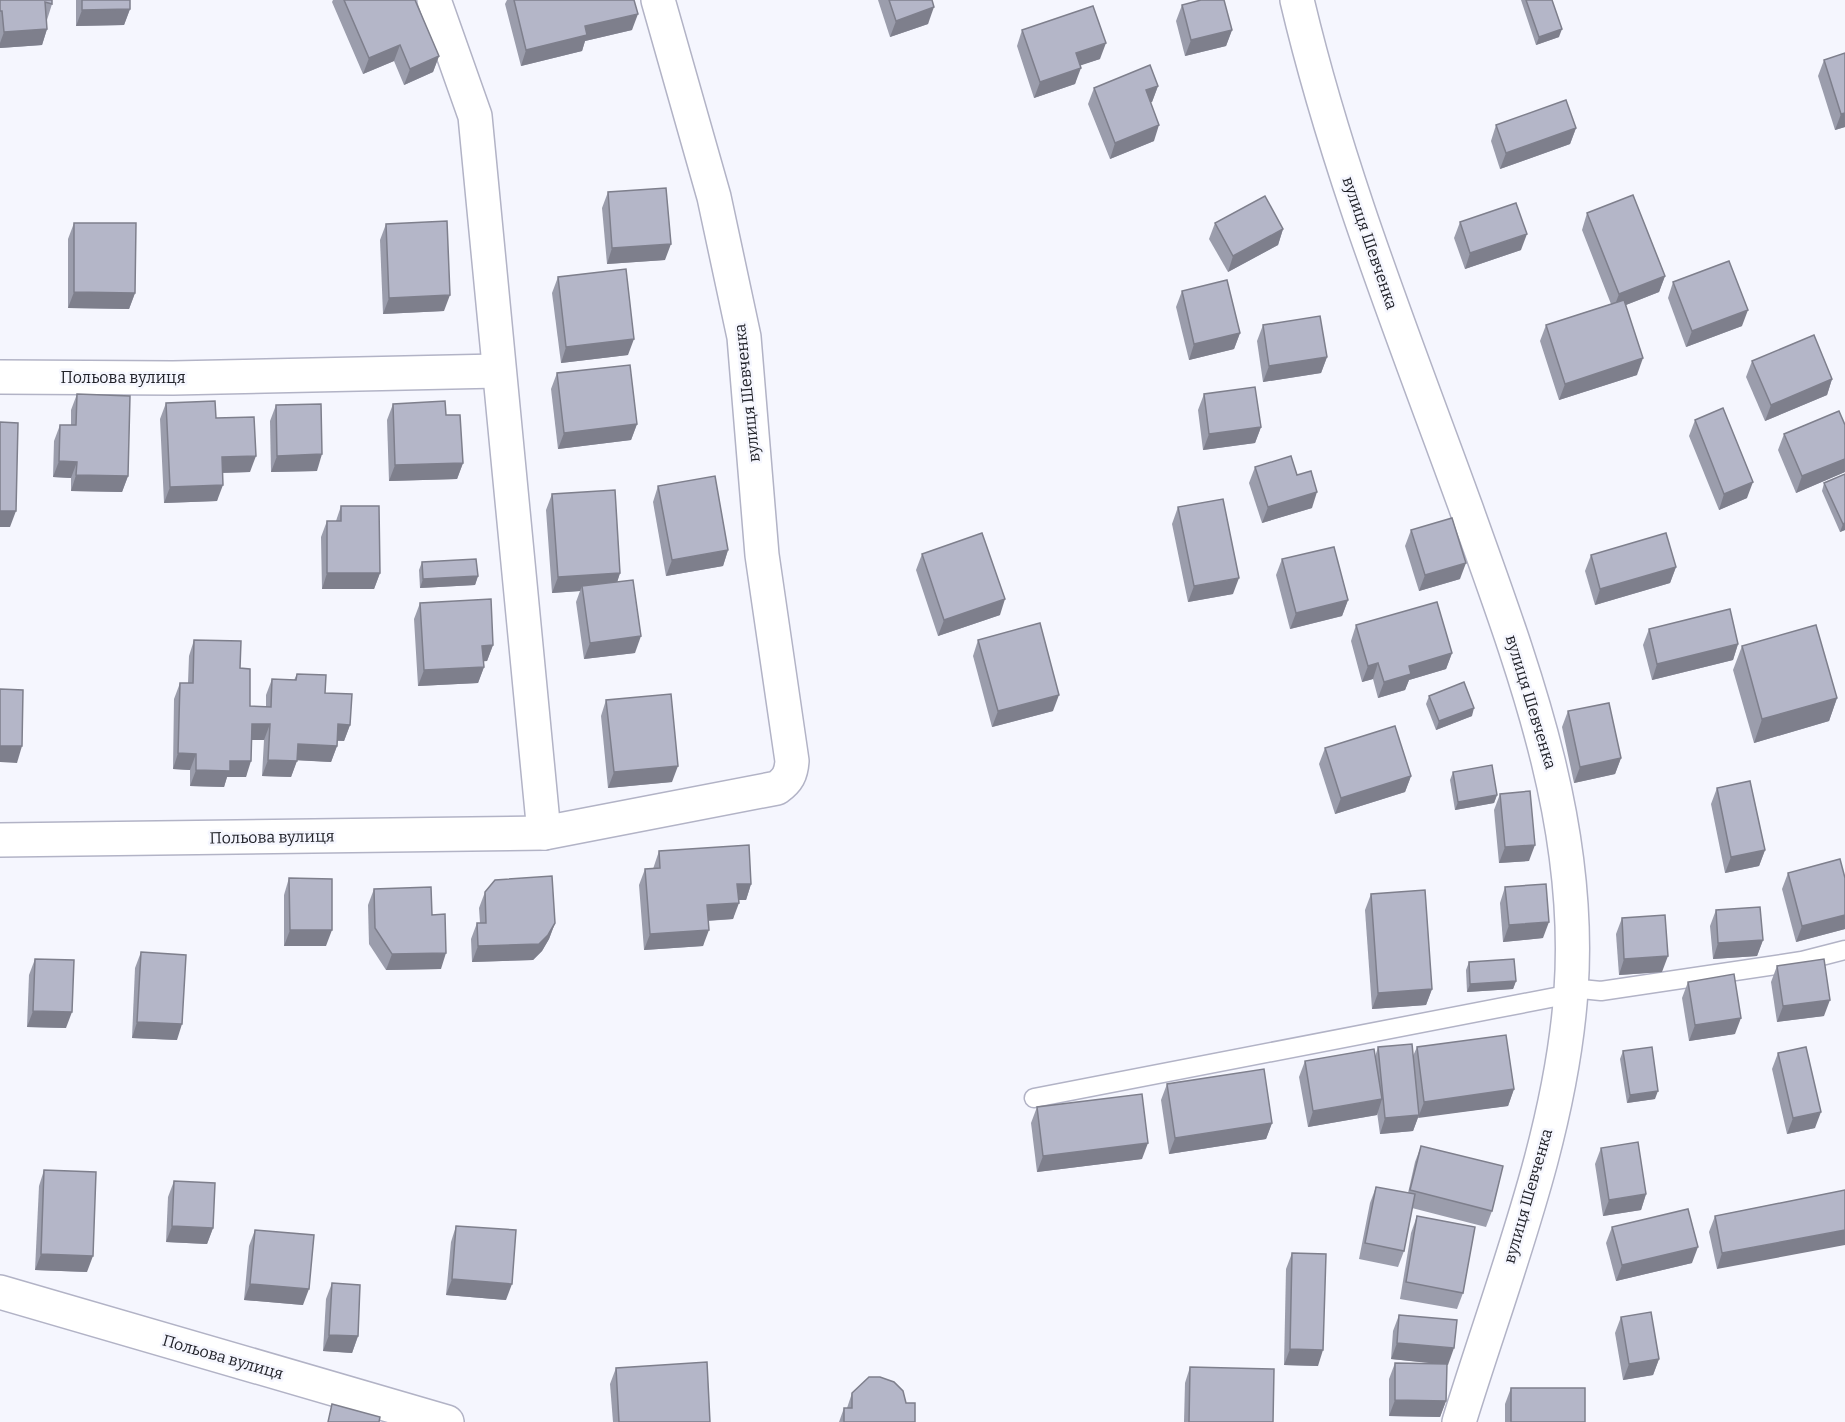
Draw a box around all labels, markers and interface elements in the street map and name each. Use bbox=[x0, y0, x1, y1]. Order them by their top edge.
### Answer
street label: вулиця Шевченка bbox=[1338, 174, 1402, 312]
street label: вулиця Шевченка bbox=[730, 323, 764, 463]
street label: Польова вулиця bbox=[60, 368, 186, 387]
street label: вулиця Шевченка bbox=[1502, 633, 1560, 772]
street label: Польова вулиця bbox=[209, 826, 335, 848]
street label: вулиця Шевченка bbox=[1500, 1126, 1556, 1265]
street label: Польова вулиця bbox=[160, 1331, 286, 1383]

